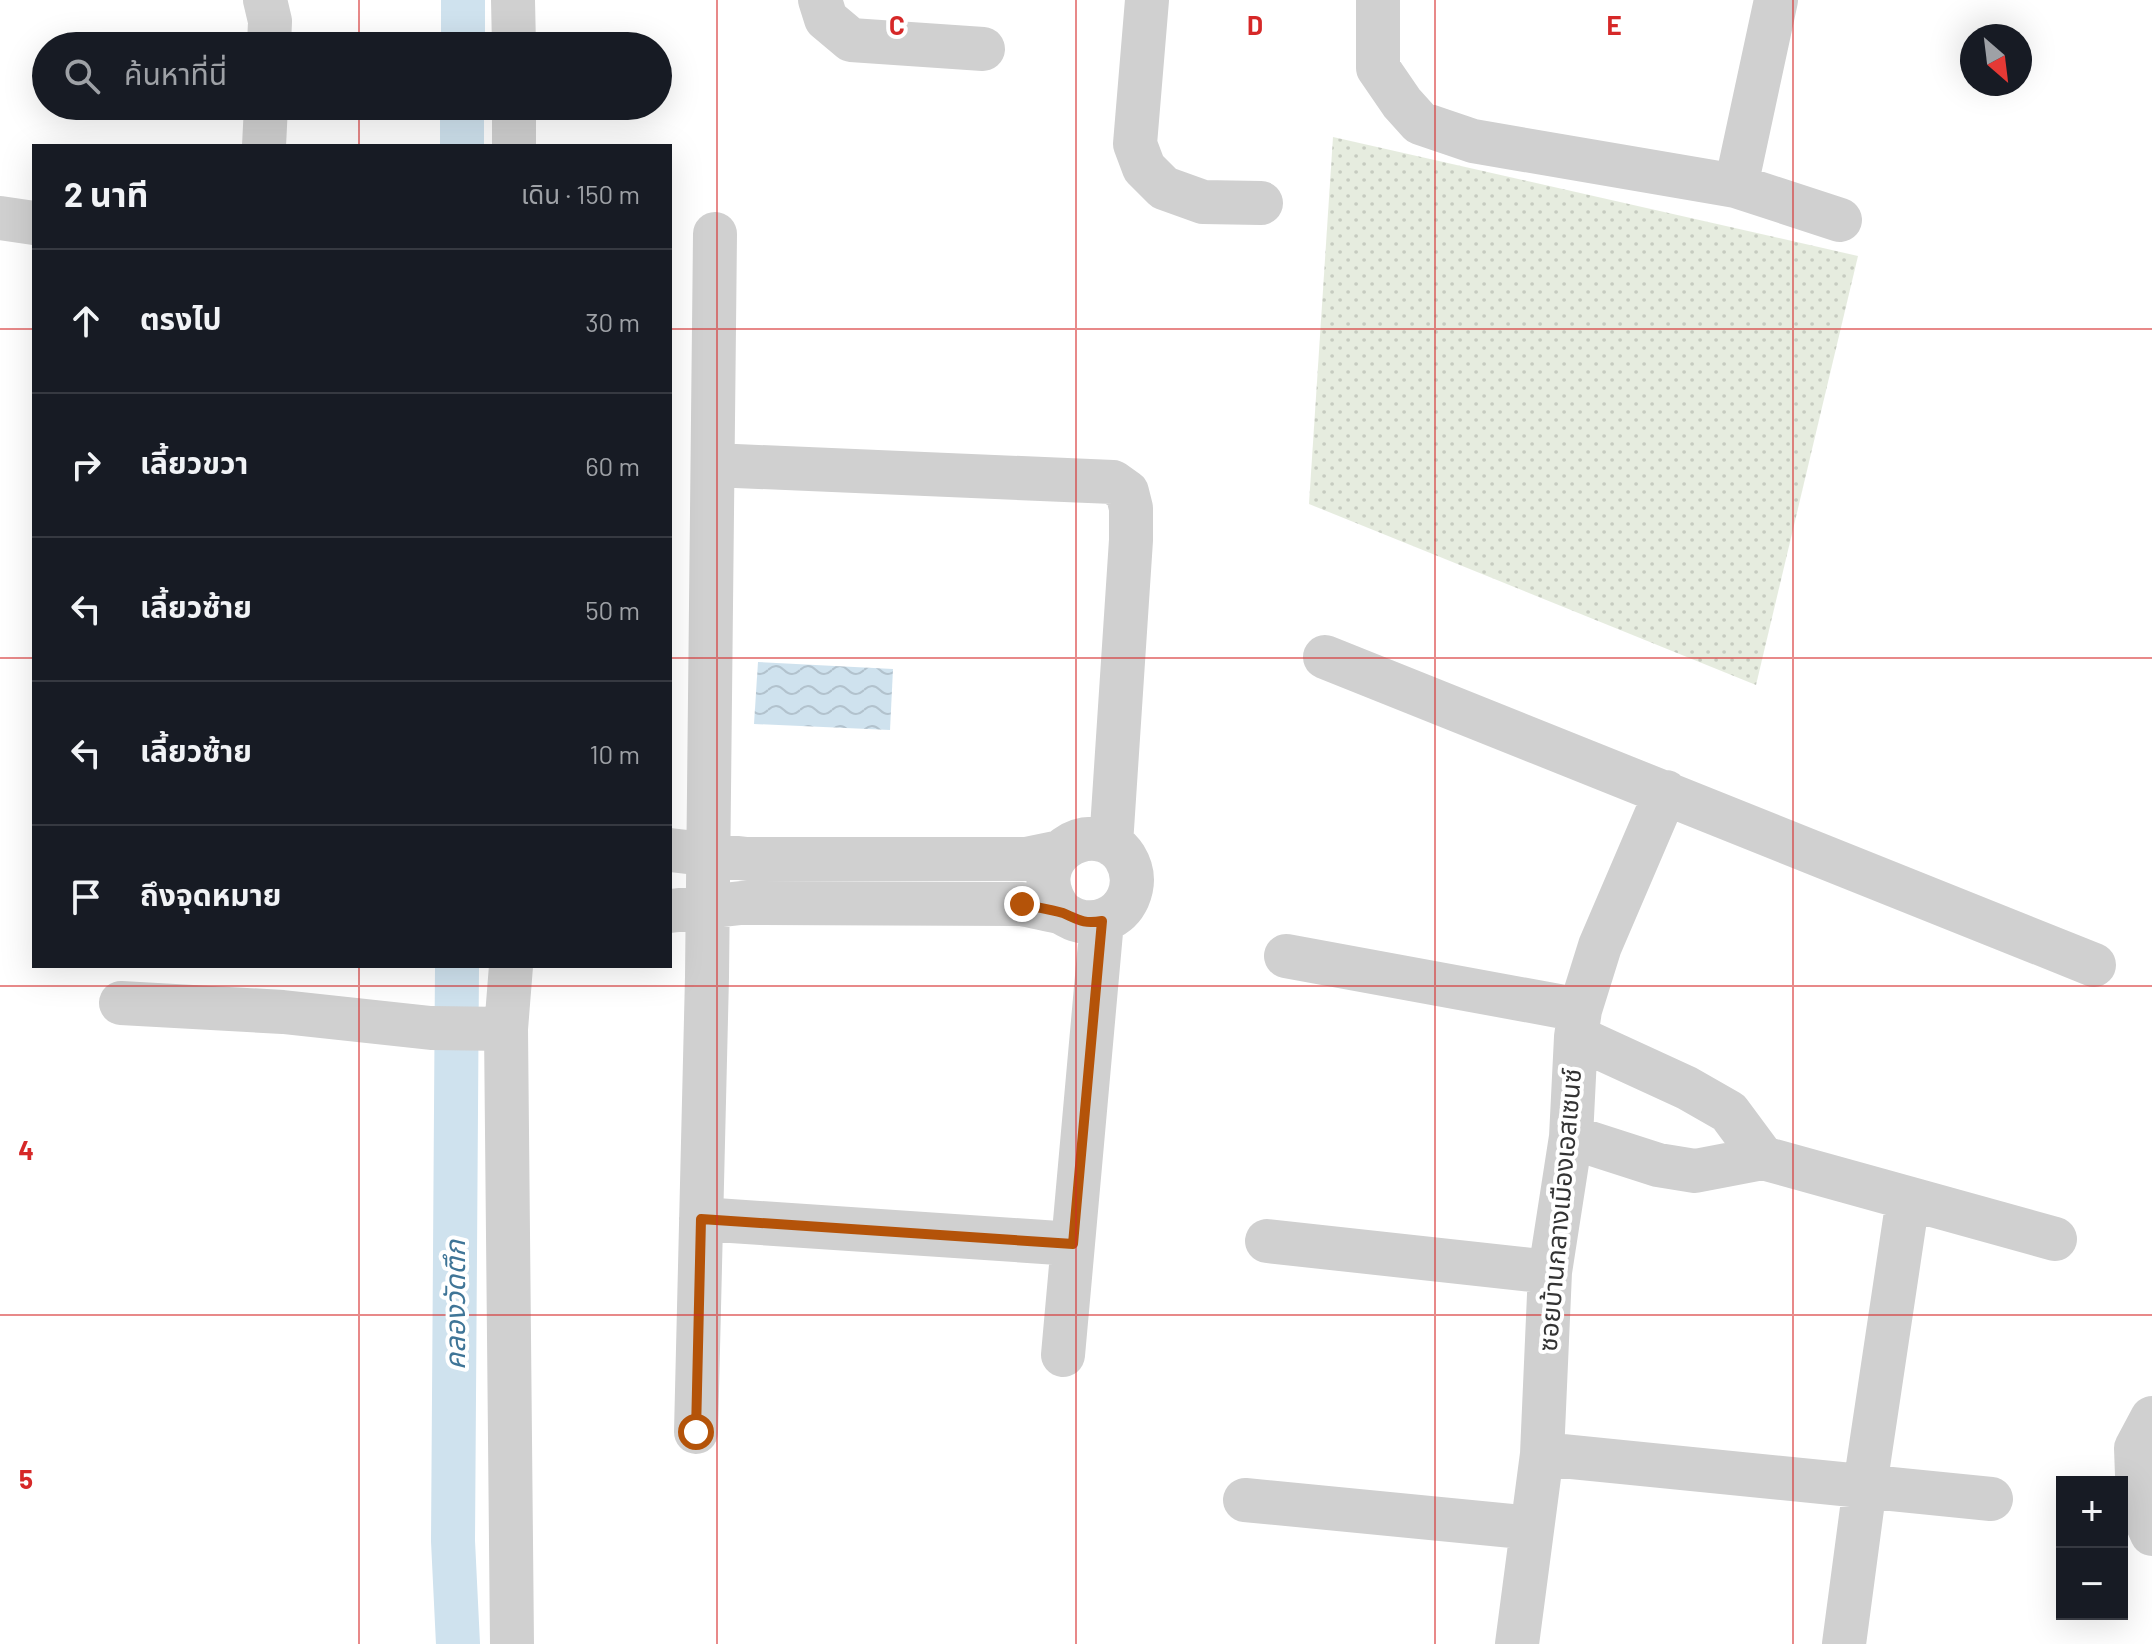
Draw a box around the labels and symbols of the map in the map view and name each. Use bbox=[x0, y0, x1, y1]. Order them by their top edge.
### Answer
text: C bbox=[889, 9, 905, 40]
text: D bbox=[1247, 9, 1263, 40]
text: E bbox=[1606, 9, 1622, 40]
north arrow bbox=[1960, 24, 2032, 96]
route end bbox=[1004, 886, 1040, 922]
street label: ซอยบ้านกลางเมืองเอสเซนซ์ bbox=[1531, 1066, 1586, 1353]
text: 4 bbox=[18, 1134, 34, 1165]
water label: คลองวัดตึก bbox=[437, 1239, 471, 1370]
route start bbox=[678, 1414, 714, 1450]
text: 5 bbox=[19, 1463, 33, 1494]

